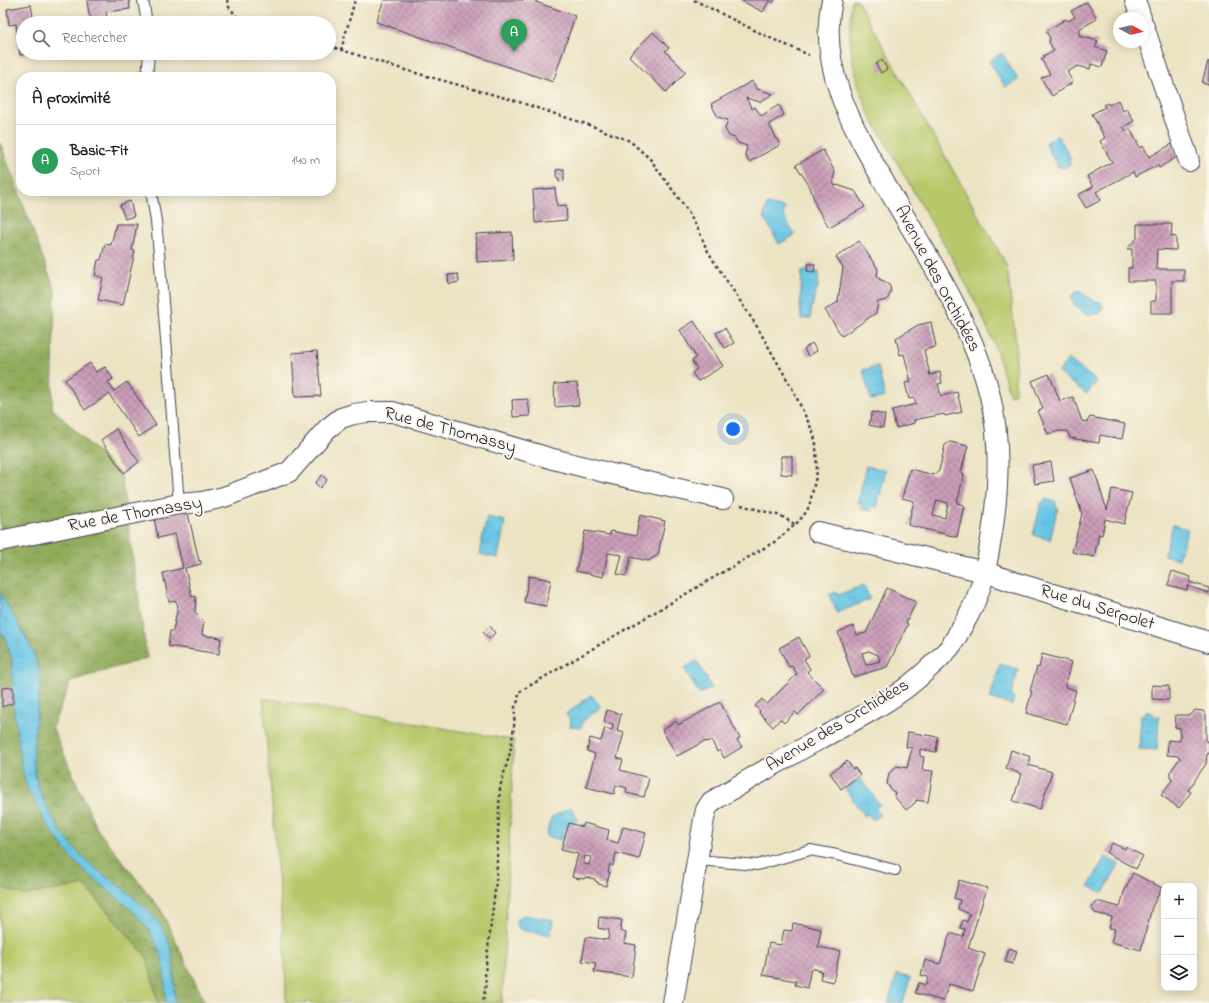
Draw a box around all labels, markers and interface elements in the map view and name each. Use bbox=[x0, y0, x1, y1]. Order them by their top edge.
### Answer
north arrow bbox=[1113, 12, 1149, 48]
search box bbox=[16, 16, 336, 60]
pin: A bbox=[501, 19, 527, 52]
icon: search bbox=[30, 27, 52, 49]
text: Rechercher bbox=[62, 27, 127, 49]
text: À proximité bbox=[32, 86, 110, 111]
text: Basic-Fit bbox=[70, 140, 128, 162]
text: A bbox=[41, 151, 49, 170]
text: 140 m bbox=[292, 151, 320, 170]
text: Sport bbox=[70, 162, 101, 181]
street label: Avenue des Orchidées bbox=[887, 201, 987, 357]
street label: Rue de Thomassy bbox=[381, 401, 519, 461]
your location bbox=[723, 419, 743, 439]
street label: Rue de Thomassy bbox=[66, 490, 204, 540]
street label: Rue du Serpolet bbox=[1037, 578, 1157, 638]
street label: Avenue des Orchidées bbox=[762, 673, 914, 779]
map controls bbox=[1161, 883, 1197, 991]
button: + bbox=[1161, 883, 1197, 919]
button: − bbox=[1161, 919, 1197, 955]
button: layers bbox=[1161, 955, 1197, 991]

